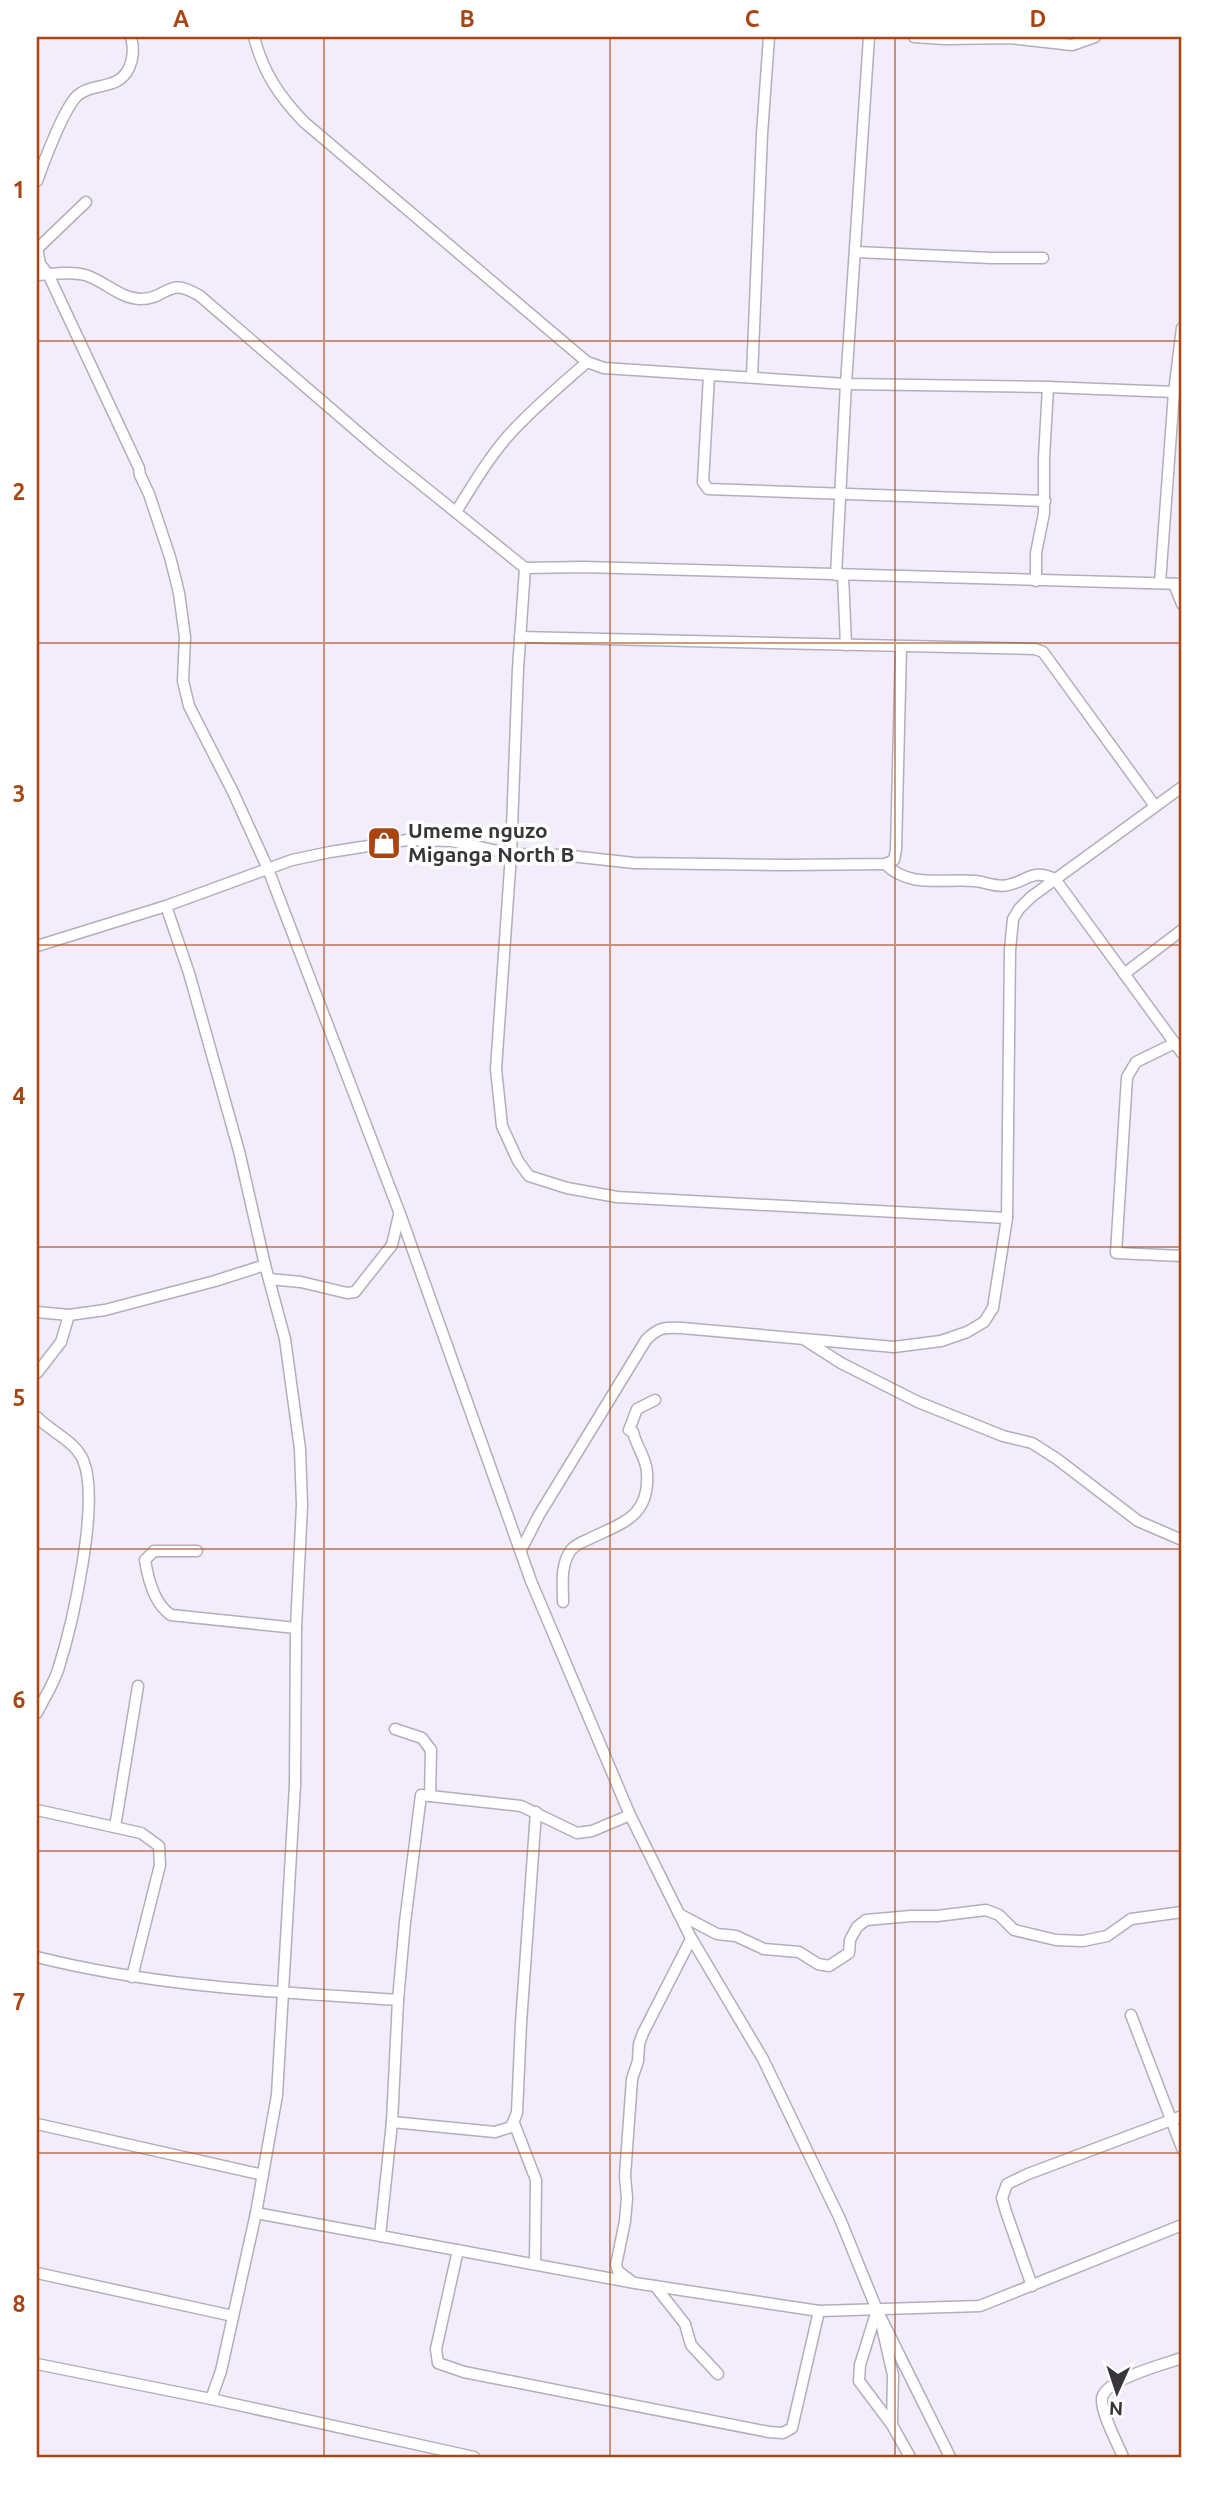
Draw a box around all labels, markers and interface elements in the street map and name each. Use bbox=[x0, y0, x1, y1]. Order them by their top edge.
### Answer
text: A bbox=[173, 6, 189, 31]
text: B bbox=[459, 6, 475, 31]
text: C bbox=[745, 6, 760, 31]
text: D bbox=[1030, 6, 1046, 31]
text: 1 bbox=[13, 177, 25, 202]
text: 2 bbox=[13, 479, 25, 504]
text: 3 bbox=[13, 781, 25, 806]
place label: Umeme nguzo Miganga North B bbox=[408, 818, 575, 866]
shop icon: Umeme nguzo Miganga North B bbox=[365, 824, 403, 862]
text: 4 bbox=[13, 1083, 26, 1108]
text: 5 bbox=[13, 1385, 25, 1410]
text: 6 bbox=[13, 1687, 26, 1712]
text: 7 bbox=[13, 1989, 25, 2014]
text: 8 bbox=[13, 2291, 25, 2316]
north arrow bbox=[1082, 2358, 1152, 2428]
text: N bbox=[1108, 2398, 1124, 2420]

